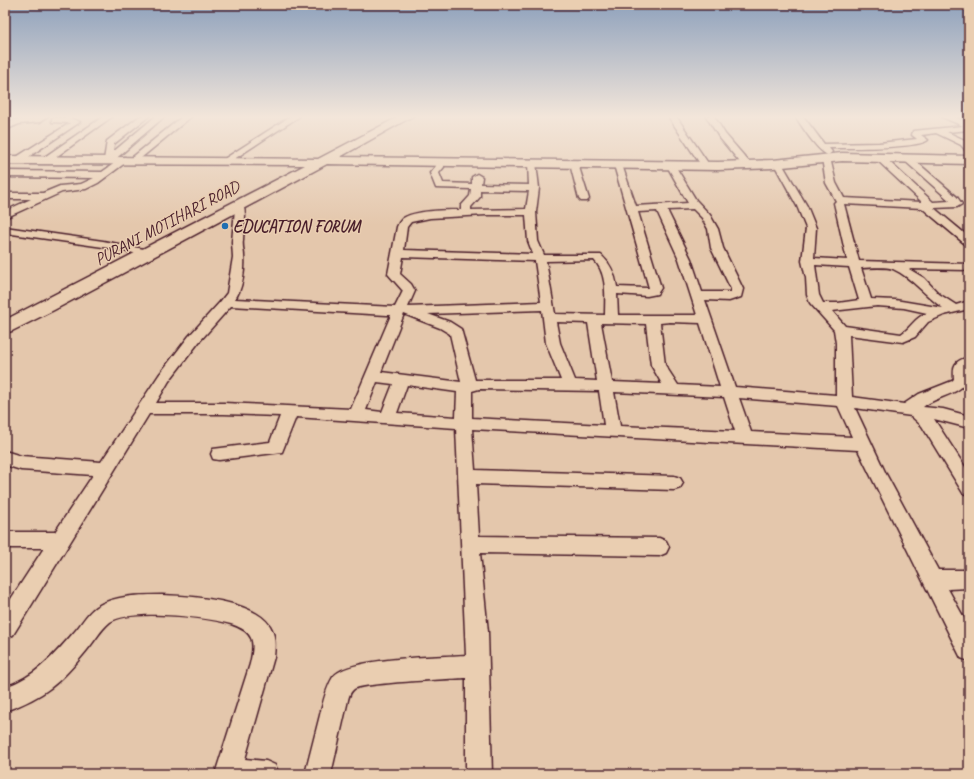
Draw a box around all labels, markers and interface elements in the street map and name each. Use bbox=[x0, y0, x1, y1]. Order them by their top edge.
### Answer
street label: PURANI MOTIHARI ROAD bbox=[91, 175, 245, 270]
place label: EDUCATION FORUM bbox=[233, 216, 362, 237]
marker: EDUCATION FORUM bbox=[220, 221, 230, 231]

